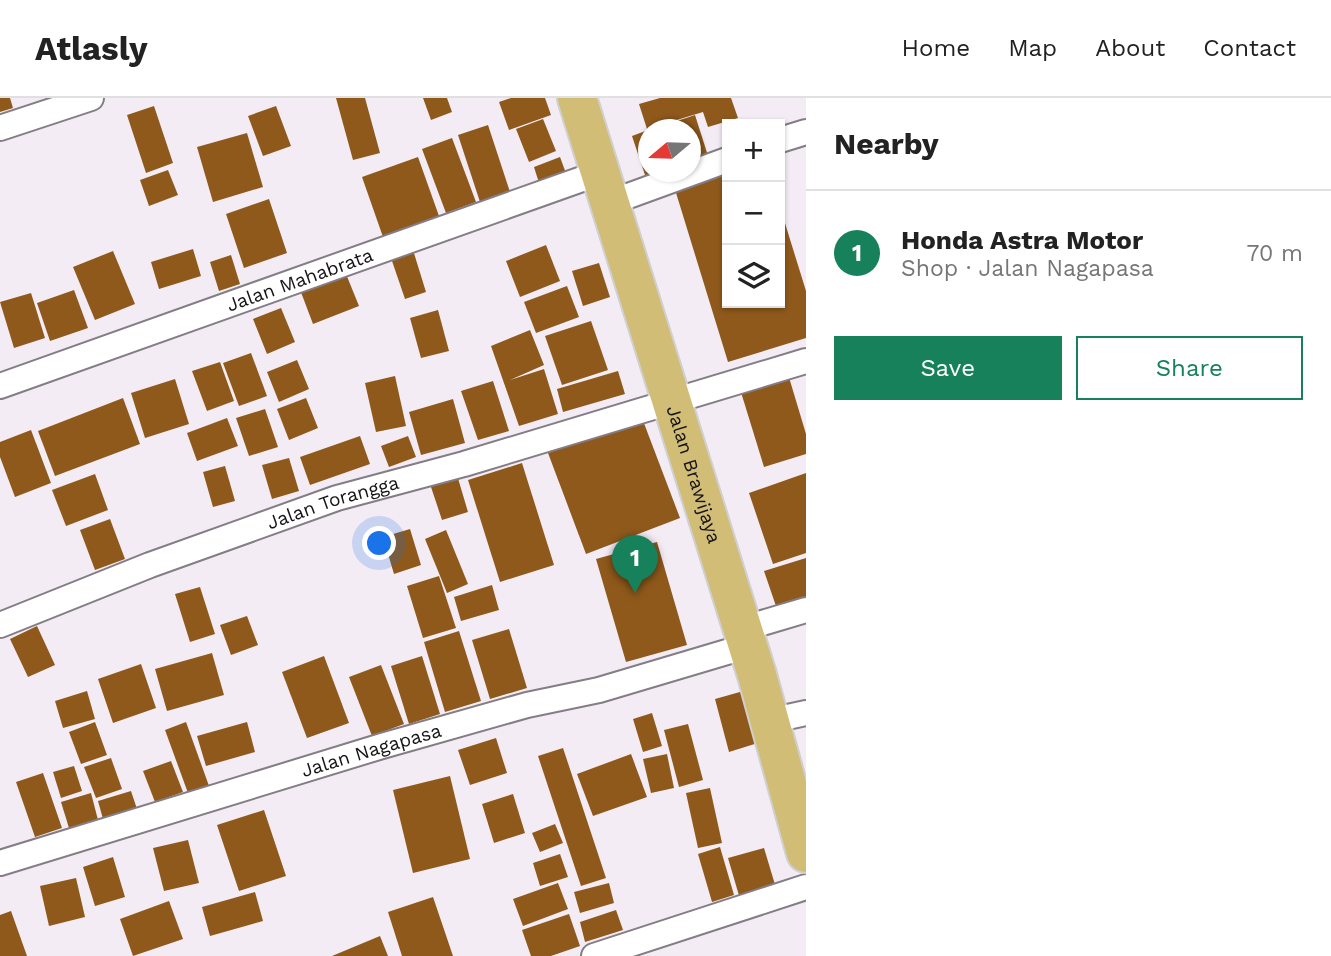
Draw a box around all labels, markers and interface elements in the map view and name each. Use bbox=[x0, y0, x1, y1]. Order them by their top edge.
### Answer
text: Atlasly bbox=[35, 29, 147, 68]
text: Home bbox=[902, 34, 970, 62]
text: Map bbox=[1008, 34, 1057, 62]
text: About bbox=[1095, 34, 1165, 62]
text: Contact bbox=[1203, 34, 1296, 62]
north arrow bbox=[638, 119, 701, 182]
map controls bbox=[722, 119, 785, 308]
button: + bbox=[722, 119, 785, 182]
text: Nearby bbox=[834, 126, 939, 161]
button: − bbox=[722, 182, 785, 245]
text: Honda Astra Motor bbox=[901, 225, 1143, 255]
text: 1 bbox=[852, 240, 862, 267]
text: 70 m bbox=[1246, 240, 1303, 267]
street label: Jalan Mahabrata bbox=[223, 243, 376, 316]
button: layers bbox=[722, 245, 785, 308]
text: Shop · Jalan Nagapasa bbox=[901, 255, 1154, 282]
button: Save bbox=[834, 336, 1062, 400]
button: Share bbox=[1076, 336, 1303, 400]
street label: Jalan Brawijaya bbox=[662, 402, 727, 546]
street label: Jalan Torangga bbox=[264, 470, 402, 534]
your location bbox=[362, 526, 396, 560]
pin: 1 bbox=[612, 535, 658, 593]
street label: Jalan Nagapasa bbox=[298, 718, 444, 782]

